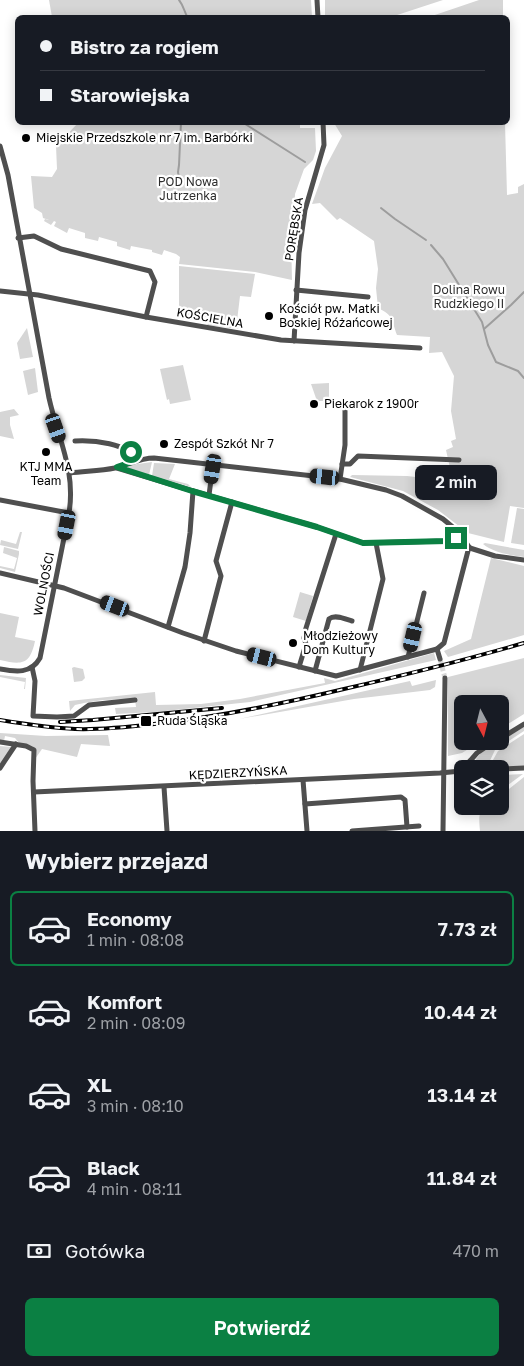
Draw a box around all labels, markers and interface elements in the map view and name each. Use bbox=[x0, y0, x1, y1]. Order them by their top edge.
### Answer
text: Bistro za rogiem bbox=[70, 35, 219, 58]
text: Starowiejska bbox=[70, 83, 189, 106]
place label: Miejskie Przedszkole nr 7 im. Barbórki bbox=[36, 130, 253, 145]
marker: Miejskie Przedszkole nr 7 im. Barbórki bbox=[20, 132, 32, 144]
park label: POD Nowa Jutrzenka bbox=[158, 174, 218, 203]
street label: PORĘBSKA bbox=[281, 196, 306, 262]
park label: Dolina Rowu Rudzkiego II bbox=[433, 282, 505, 311]
place label: Kościół pw. Matki Boskiej Różańcowej bbox=[279, 301, 393, 330]
street label: KOŚCIELNA bbox=[175, 304, 245, 331]
marker: Kościół pw. Matki Boskiej Różańcowej bbox=[263, 310, 275, 322]
place label: Piekarok z 1900r bbox=[324, 396, 419, 411]
marker: Piekarok z 1900r bbox=[308, 398, 320, 410]
car bbox=[44, 411, 67, 445]
place label: Zespół Szkół Nr 7 bbox=[174, 436, 274, 451]
marker: Zespół Szkół Nr 7 bbox=[158, 438, 170, 450]
route start bbox=[120, 441, 142, 463]
marker: KTJ MMA Team bbox=[40, 446, 52, 458]
car bbox=[203, 453, 222, 485]
place label: KTJ MMA Team bbox=[19, 459, 73, 488]
callout: 2 min bbox=[415, 466, 497, 500]
car bbox=[309, 468, 340, 486]
text: 2 min bbox=[435, 472, 477, 492]
car bbox=[56, 509, 77, 541]
route end bbox=[445, 527, 467, 549]
street label: WOLNOŚCI bbox=[30, 551, 57, 617]
car bbox=[98, 594, 131, 618]
car bbox=[402, 621, 423, 653]
place label: Młodzieżowy Dom Kultury bbox=[303, 628, 378, 657]
marker: Młodzieżowy Dom Kultury bbox=[287, 637, 299, 649]
car bbox=[245, 646, 278, 668]
north arrow bbox=[454, 695, 509, 750]
map controls bbox=[454, 695, 509, 815]
place label: Ruda Śląska bbox=[157, 713, 227, 728]
marker: Ruda Śląska bbox=[139, 714, 153, 728]
button: layers bbox=[454, 760, 509, 815]
street label: KĘDZIERZYŃSKA bbox=[188, 762, 288, 783]
text: Wybierz przejazd bbox=[25, 847, 208, 874]
icon: car bbox=[27, 906, 72, 951]
text: Economy bbox=[87, 907, 172, 930]
text: 7.73 zł bbox=[438, 917, 497, 940]
text: 1 min · 08:08 bbox=[87, 930, 184, 950]
icon: car bbox=[27, 989, 72, 1034]
text: Komfort bbox=[87, 990, 162, 1013]
text: 10.44 zł bbox=[424, 1000, 497, 1023]
text: 2 min · 08:09 bbox=[87, 1013, 185, 1033]
icon: car bbox=[27, 1072, 72, 1117]
text: XL bbox=[87, 1073, 112, 1096]
text: 13.14 zł bbox=[427, 1083, 497, 1106]
text: 3 min · 08:10 bbox=[87, 1096, 184, 1116]
icon: car bbox=[27, 1155, 72, 1200]
text: Black bbox=[87, 1156, 140, 1179]
text: 11.84 zł bbox=[427, 1166, 497, 1189]
text: 4 min · 08:11 bbox=[87, 1179, 182, 1199]
icon: cash bbox=[25, 1237, 53, 1265]
text: Gotówka bbox=[65, 1239, 145, 1262]
text: 470 m bbox=[453, 1241, 499, 1261]
button: Potwierdź bbox=[25, 1298, 499, 1356]

